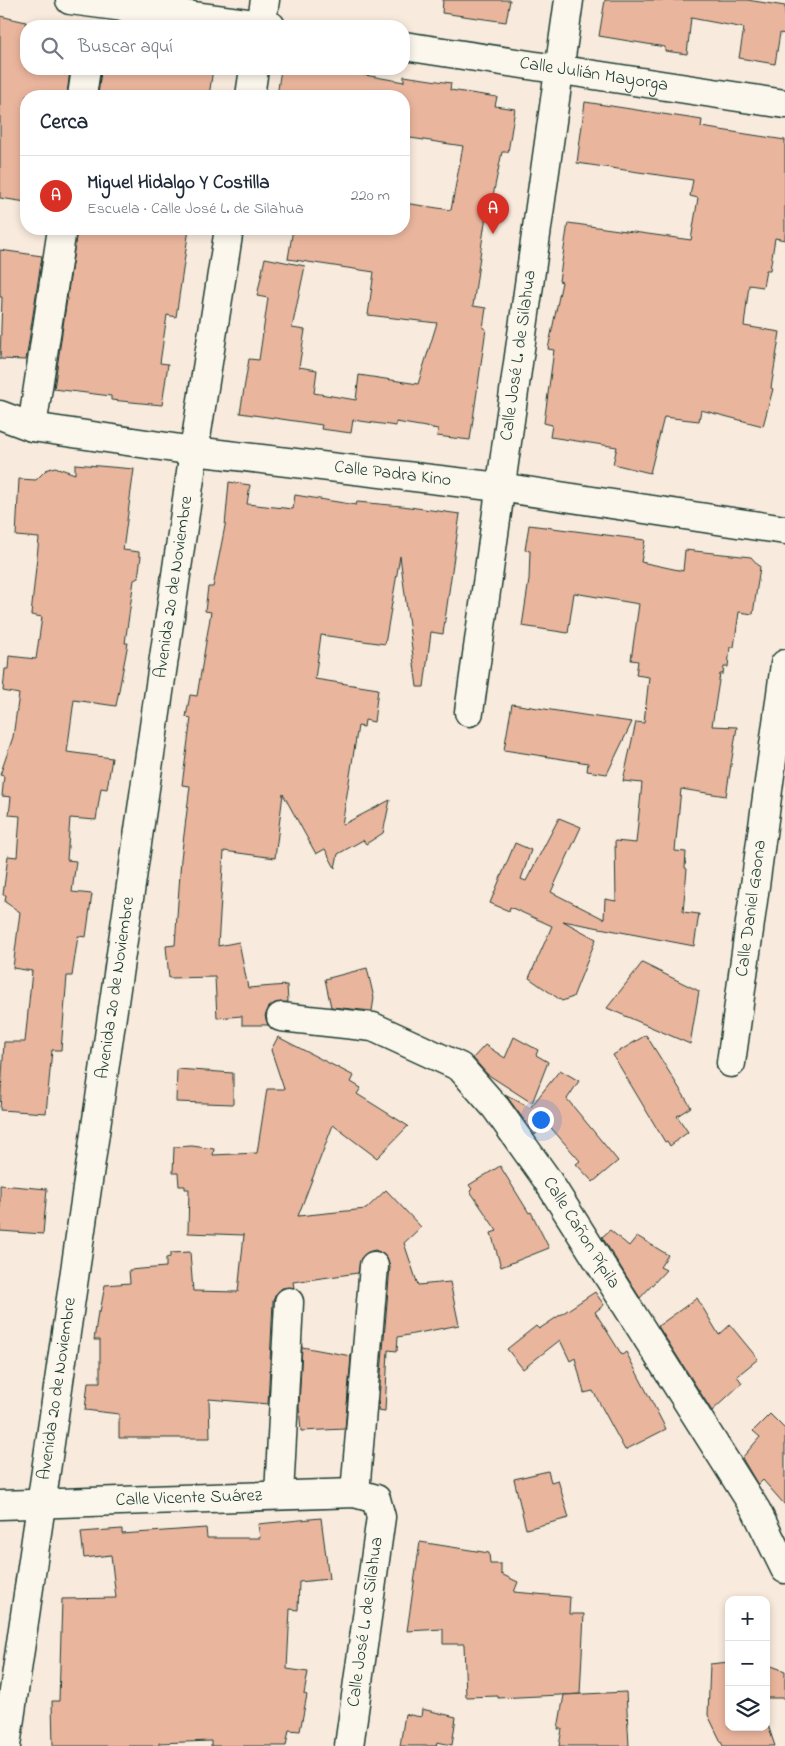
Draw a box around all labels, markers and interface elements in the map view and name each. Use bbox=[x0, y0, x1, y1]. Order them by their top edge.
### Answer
search box bbox=[20, 20, 410, 75]
icon: search bbox=[38, 34, 66, 62]
text: Buscar aquí bbox=[78, 34, 173, 61]
street label: Calle Julián Mayorga bbox=[518, 51, 670, 99]
text: Cerca bbox=[40, 108, 88, 138]
text: Miguel Hidalgo Y Costilla bbox=[87, 170, 269, 197]
text: A bbox=[51, 184, 61, 208]
text: 220 m bbox=[351, 184, 390, 208]
pin: A bbox=[477, 193, 509, 234]
text: Escuela · Calle José L. de Silahua bbox=[87, 197, 304, 221]
street label: Calle José L. de Silahua bbox=[494, 269, 544, 442]
street label: Calle Padra Kino bbox=[333, 455, 453, 494]
street label: Avenida 20 de Noviembre bbox=[148, 493, 200, 680]
street label: Calle Daniel Gaona bbox=[730, 838, 774, 979]
street label: Avenida 20 de Noviembre bbox=[90, 894, 142, 1081]
your location bbox=[528, 1107, 554, 1133]
street label: Calle Cañon Pípila bbox=[536, 1172, 626, 1294]
street label: Avenida 20 de Noviembre bbox=[32, 1295, 84, 1482]
street label: Calle Vicente Suárez bbox=[115, 1483, 263, 1514]
street label: Calle José L. de Silahua bbox=[341, 1535, 391, 1709]
map controls bbox=[725, 1596, 770, 1731]
button: + bbox=[725, 1596, 770, 1641]
button: − bbox=[725, 1641, 770, 1686]
button: layers bbox=[725, 1686, 770, 1731]

